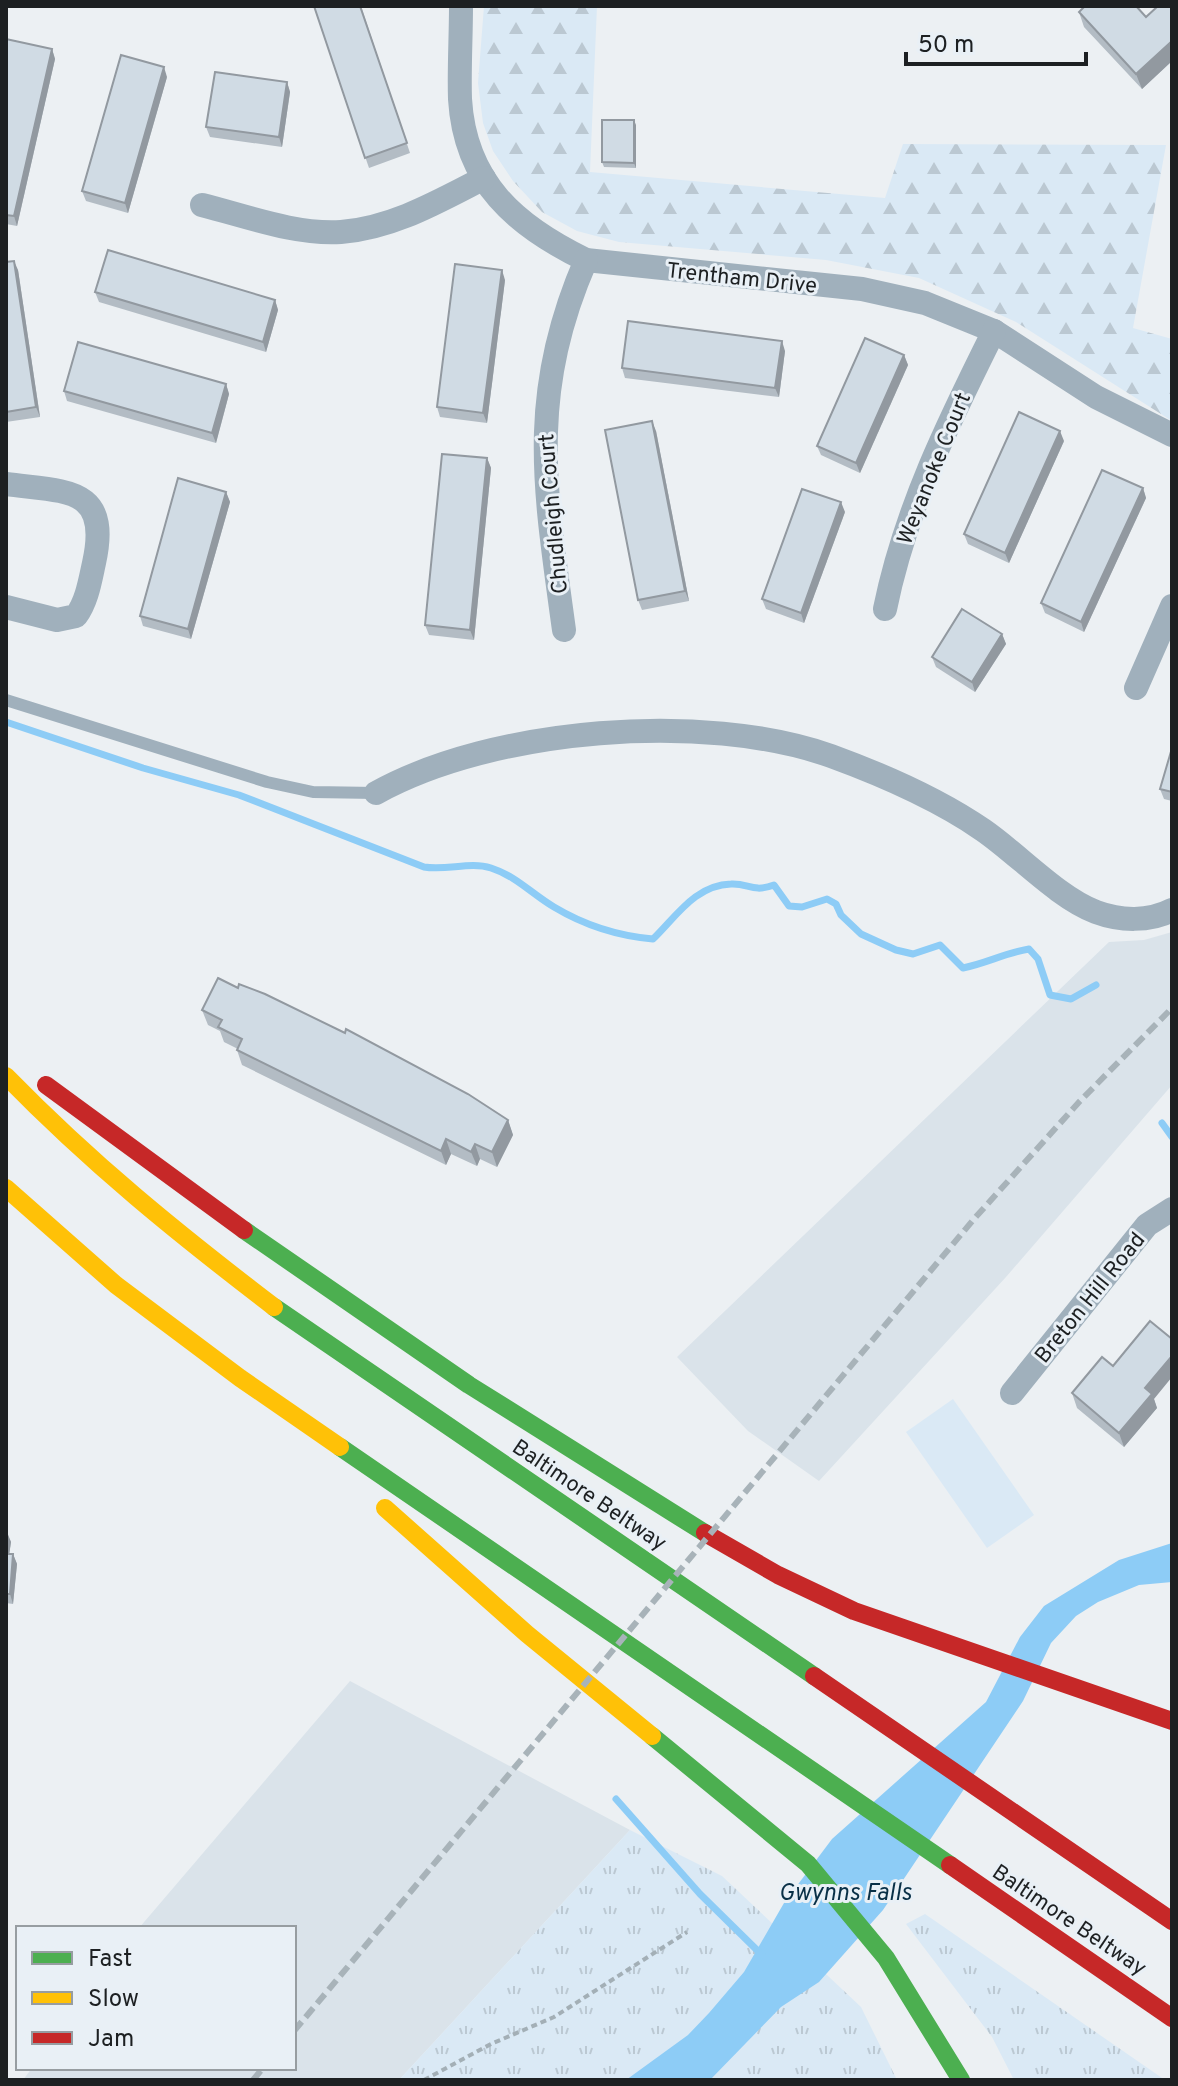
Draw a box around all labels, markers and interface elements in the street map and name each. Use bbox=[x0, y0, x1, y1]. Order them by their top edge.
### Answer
scale bar bbox=[906, 16, 1086, 66]
text: 50 m bbox=[918, 31, 974, 61]
street label: Trentham Drive bbox=[665, 258, 818, 301]
street label: Weyanoke Court bbox=[892, 389, 978, 549]
street label: Chudleigh Court bbox=[534, 433, 575, 595]
street label: Breton Hill Road bbox=[1030, 1228, 1152, 1369]
street label: Baltimore Beltway bbox=[506, 1434, 671, 1558]
street label: Baltimore Beltway bbox=[986, 1859, 1151, 1983]
water label: Gwynns Falls bbox=[778, 1879, 913, 1909]
legend bbox=[16, 1926, 296, 2070]
text: Fast bbox=[88, 1945, 132, 1975]
text: Slow bbox=[88, 1985, 139, 2015]
text: Jam bbox=[88, 2025, 134, 2055]

